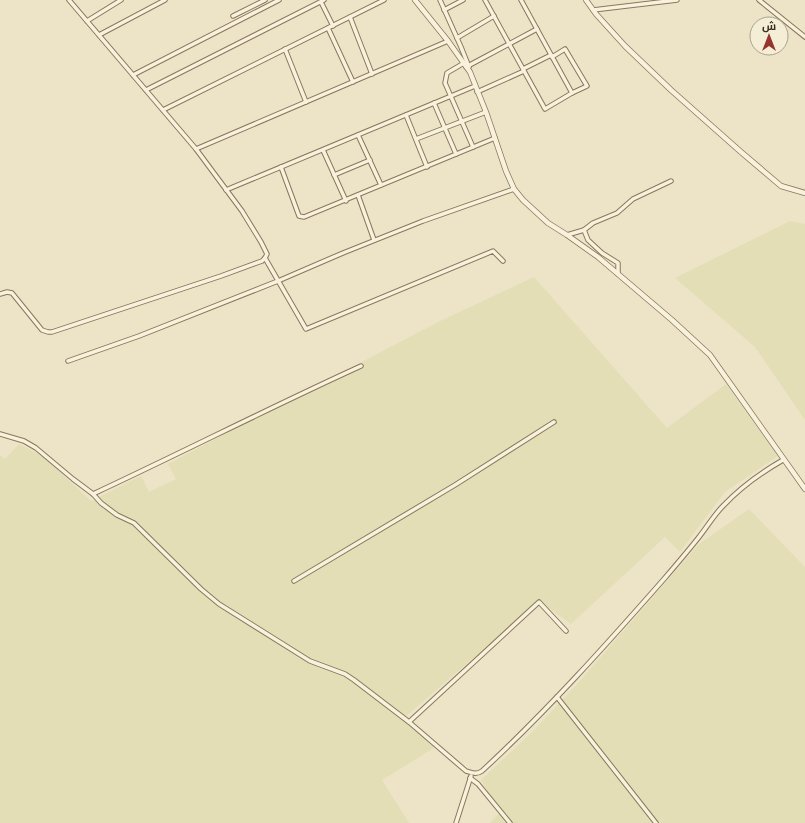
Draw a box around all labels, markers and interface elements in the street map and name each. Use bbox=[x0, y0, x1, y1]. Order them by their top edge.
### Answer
north arrow bbox=[749, 16, 789, 56]
text: ش bbox=[762, 20, 776, 33]

